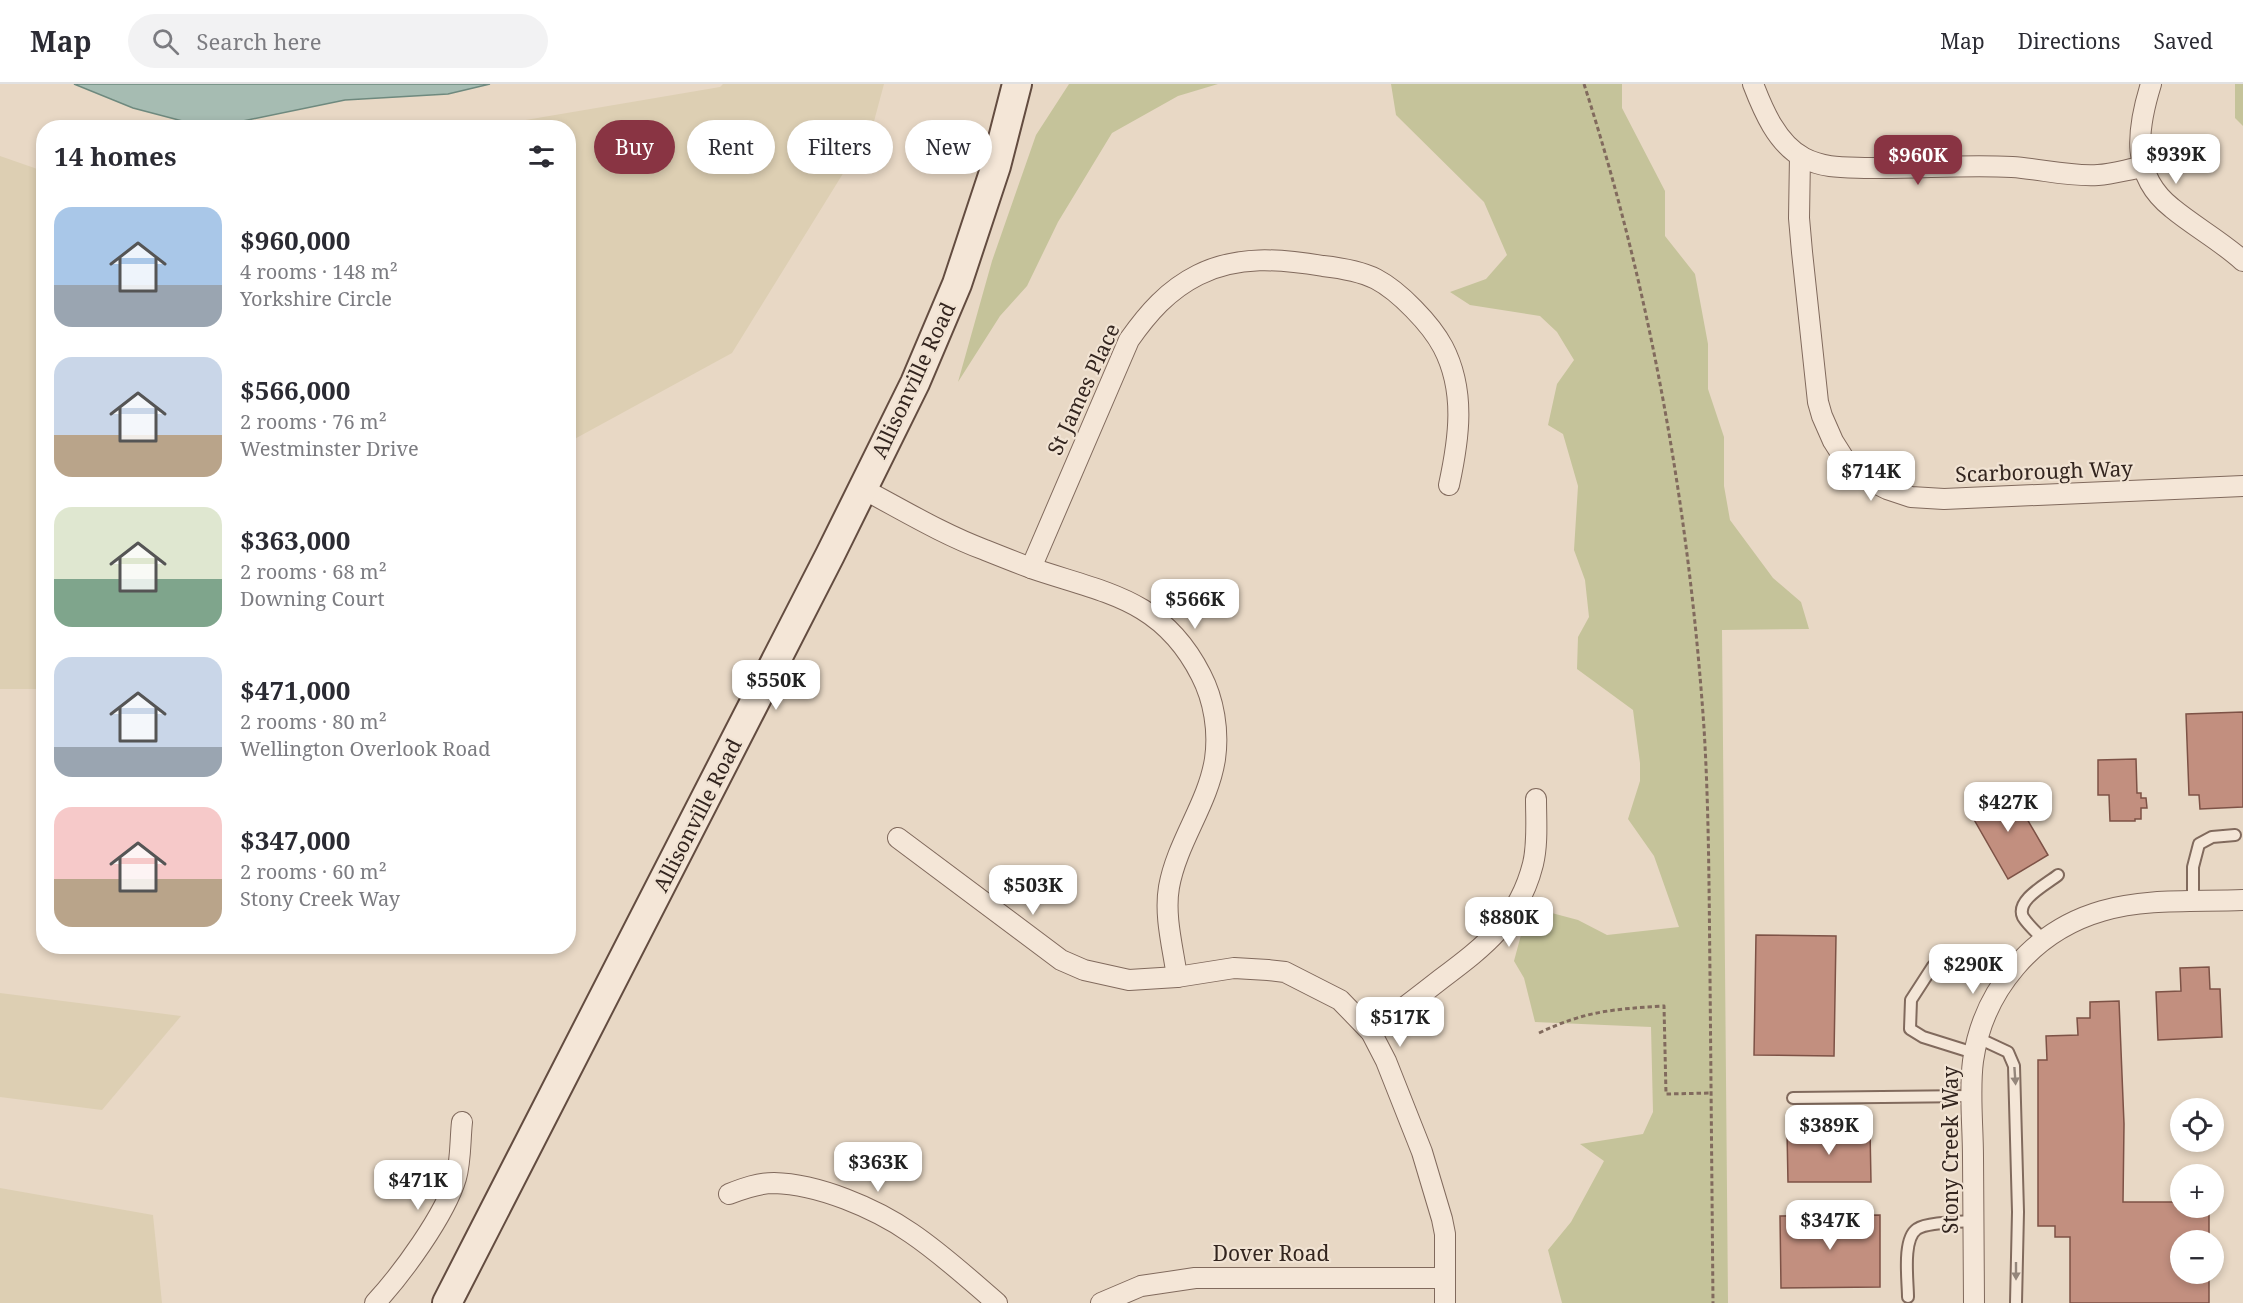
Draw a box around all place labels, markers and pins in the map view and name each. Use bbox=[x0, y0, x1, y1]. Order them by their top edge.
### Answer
pin: $939K bbox=[2134, 134, 2218, 185]
pin: $960K bbox=[1876, 135, 1960, 186]
pin: $714K bbox=[1829, 451, 1913, 502]
pin: $566K bbox=[1153, 579, 1237, 630]
pin: $550K bbox=[734, 660, 818, 711]
pin: $427K bbox=[1966, 782, 2050, 833]
pin: $503K bbox=[991, 865, 1075, 916]
pin: $880K bbox=[1467, 897, 1551, 948]
pin: $290K bbox=[1931, 944, 2015, 995]
pin: $517K bbox=[1358, 997, 1442, 1048]
pin: $389K bbox=[1787, 1105, 1871, 1156]
pin: $363K bbox=[836, 1142, 920, 1193]
pin: $471K bbox=[376, 1160, 460, 1211]
pin: $347K bbox=[1788, 1200, 1872, 1251]

